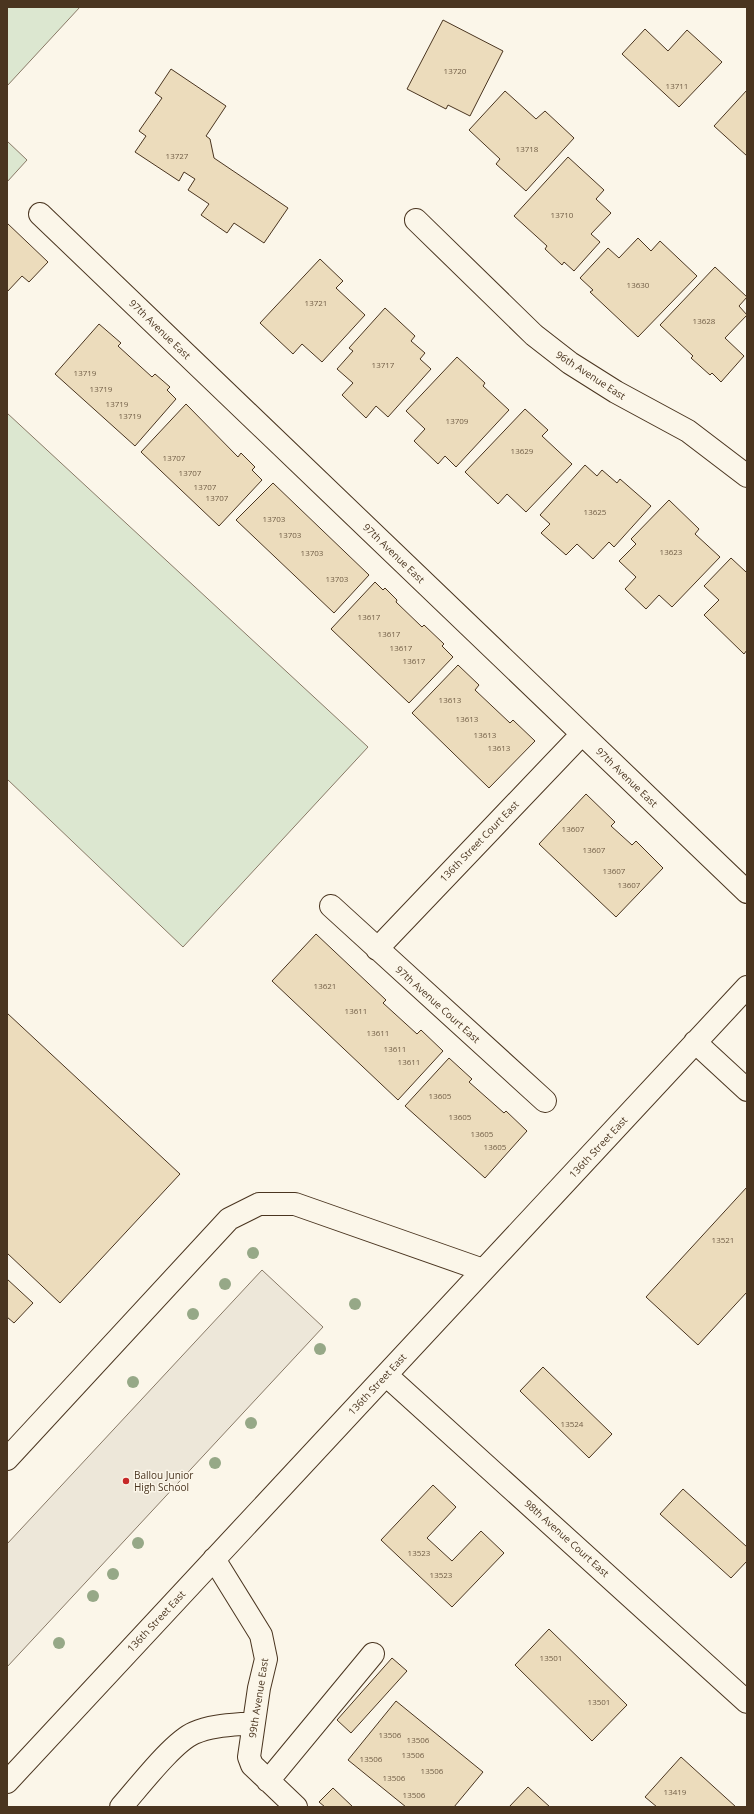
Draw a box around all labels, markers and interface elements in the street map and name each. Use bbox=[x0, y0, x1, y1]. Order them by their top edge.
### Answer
house number: 13720 bbox=[444, 65, 467, 76]
house number: 13711 bbox=[666, 80, 688, 91]
house number: 13718 bbox=[516, 143, 539, 154]
house number: 13727 bbox=[166, 150, 189, 161]
house number: 13710 bbox=[551, 209, 574, 220]
house number: 13630 bbox=[627, 279, 650, 290]
street label: 97th Avenue East bbox=[126, 296, 194, 362]
house number: 13721 bbox=[305, 297, 327, 308]
house number: 13628 bbox=[693, 315, 716, 326]
street label: 96th Avenue East bbox=[553, 347, 629, 403]
house number: 13717 bbox=[372, 359, 395, 370]
house number: 13719 bbox=[74, 367, 97, 378]
house number: 13719 bbox=[90, 383, 113, 394]
house number: 13719 bbox=[106, 398, 129, 409]
house number: 13719 bbox=[119, 410, 142, 421]
house number: 13709 bbox=[446, 415, 469, 426]
house number: 13629 bbox=[511, 445, 534, 456]
house number: 13707 bbox=[163, 452, 186, 463]
house number: 13707 bbox=[179, 467, 202, 478]
house number: 13707 bbox=[194, 481, 217, 492]
house number: 13707 bbox=[206, 492, 229, 503]
house number: 13625 bbox=[584, 506, 607, 517]
house number: 13703 bbox=[263, 513, 286, 524]
street label: 97th Avenue East bbox=[360, 520, 428, 586]
house number: 13703 bbox=[279, 529, 302, 540]
house number: 13623 bbox=[660, 546, 683, 557]
house number: 13703 bbox=[301, 547, 324, 558]
house number: 13703 bbox=[326, 573, 349, 584]
house number: 13617 bbox=[358, 611, 381, 622]
house number: 13617 bbox=[378, 628, 401, 639]
house number: 13617 bbox=[390, 642, 413, 653]
house number: 13617 bbox=[403, 655, 426, 666]
house number: 13613 bbox=[439, 694, 462, 705]
house number: 13613 bbox=[456, 713, 479, 724]
house number: 13613 bbox=[474, 729, 497, 740]
house number: 13613 bbox=[488, 742, 511, 753]
street label: 97th Avenue East bbox=[593, 744, 661, 810]
street label: 136th Street Court East bbox=[436, 797, 522, 885]
house number: 13607 bbox=[562, 823, 585, 834]
house number: 13607 bbox=[583, 844, 606, 855]
house number: 13607 bbox=[603, 865, 626, 876]
house number: 13607 bbox=[618, 879, 641, 890]
street label: 97th Avenue Court East bbox=[393, 962, 484, 1046]
house number: 13621 bbox=[314, 980, 336, 991]
house number: 13611 bbox=[345, 1005, 367, 1016]
house number: 13611 bbox=[367, 1027, 389, 1038]
house number: 13611 bbox=[384, 1043, 406, 1054]
house number: 13611 bbox=[398, 1056, 420, 1067]
house number: 13605 bbox=[429, 1090, 452, 1101]
house number: 13605 bbox=[449, 1111, 472, 1122]
street label: 136th Street East bbox=[566, 1113, 630, 1181]
house number: 13605 bbox=[471, 1128, 494, 1139]
house number: 13605 bbox=[484, 1141, 507, 1152]
house number: 13521 bbox=[712, 1234, 734, 1245]
street label: 136th Street East bbox=[345, 1350, 409, 1418]
house number: 13524 bbox=[561, 1418, 584, 1429]
place label: Ballou Junior High School bbox=[134, 1468, 193, 1494]
marker: Ballou Junior High School bbox=[121, 1476, 131, 1486]
street label: 98th Avenue Court East bbox=[522, 1496, 613, 1580]
house number: 13523 bbox=[408, 1547, 431, 1558]
house number: 13523 bbox=[430, 1569, 453, 1580]
street label: 136th Street East bbox=[124, 1587, 188, 1655]
house number: 13501 bbox=[540, 1652, 562, 1663]
street label: 99th Avenue East bbox=[245, 1657, 271, 1739]
house number: 13501 bbox=[588, 1696, 610, 1707]
house number: 13506 bbox=[379, 1729, 402, 1740]
house number: 13506 bbox=[407, 1734, 430, 1745]
house number: 13506 bbox=[402, 1749, 425, 1760]
house number: 13506 bbox=[360, 1753, 383, 1764]
house number: 13506 bbox=[421, 1765, 444, 1776]
house number: 13506 bbox=[383, 1772, 406, 1783]
house number: 13419 bbox=[664, 1786, 687, 1797]
house number: 13506 bbox=[403, 1789, 426, 1800]

